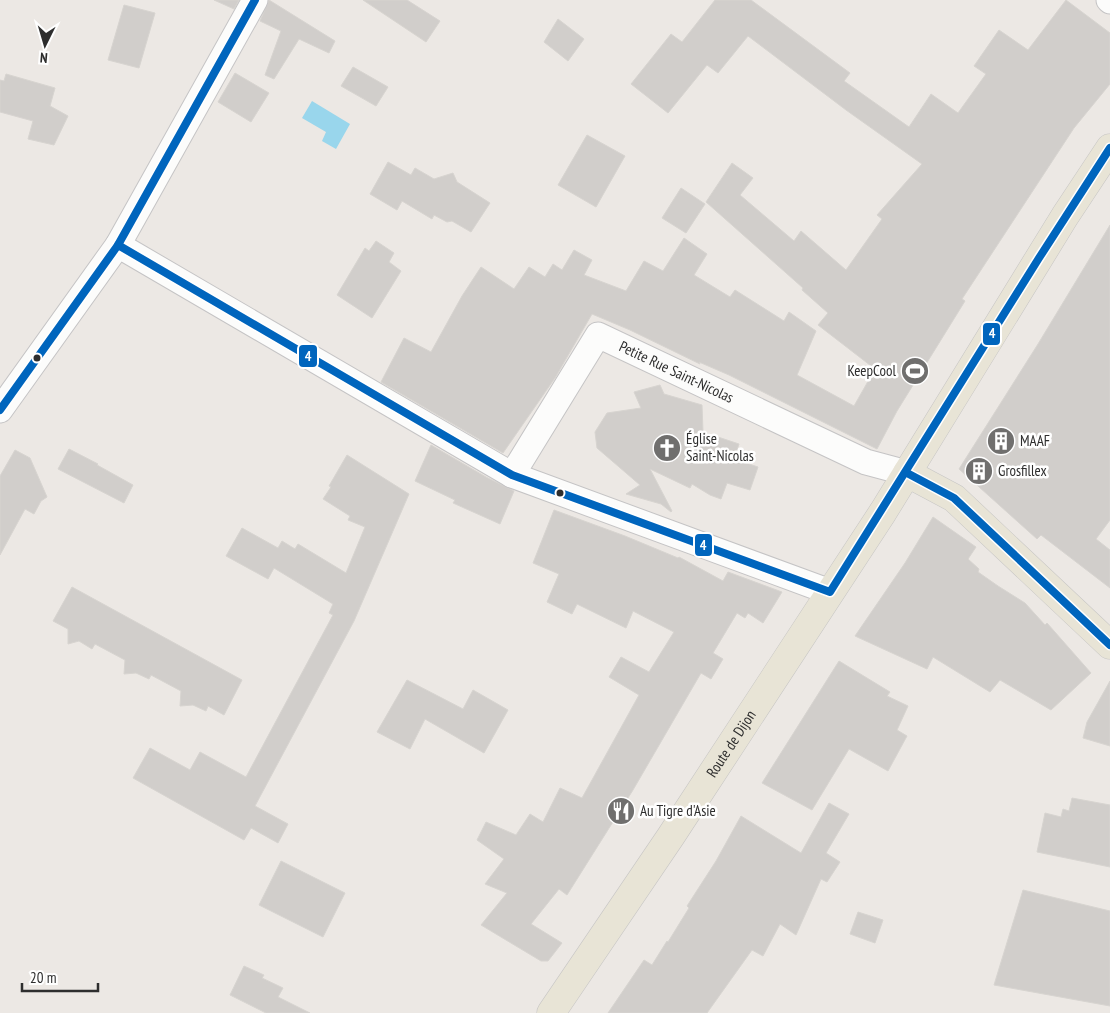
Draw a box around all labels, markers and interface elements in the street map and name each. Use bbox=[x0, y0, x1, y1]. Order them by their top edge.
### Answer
north arrow bbox=[20, 20, 70, 70]
text: N bbox=[39, 49, 48, 67]
line badge: 4 bbox=[982, 322, 1001, 346]
text: 4 bbox=[989, 324, 996, 342]
street label: Petite Rue Saint-Nicolas bbox=[616, 336, 737, 407]
line badge: 4 bbox=[298, 344, 318, 368]
text: 4 bbox=[305, 347, 312, 365]
unlabelled marker bbox=[32, 353, 42, 363]
sports icon: KeepCool bbox=[900, 356, 930, 386]
place label: KeepCool bbox=[847, 361, 896, 380]
building icon: MAAF bbox=[986, 426, 1016, 456]
place label: Église Saint-Nicolas bbox=[686, 429, 754, 465]
place label: MAAF bbox=[1020, 431, 1050, 450]
church icon: Église Saint-Nicolas bbox=[652, 433, 682, 463]
building icon: Grosfillex bbox=[964, 456, 994, 486]
place label: Grosfillex bbox=[998, 461, 1047, 480]
unlabelled marker bbox=[555, 488, 565, 498]
line badge: 4 bbox=[694, 533, 713, 557]
text: 4 bbox=[700, 536, 707, 554]
street label: Route de Dijon bbox=[702, 706, 760, 781]
restaurant icon: Au Tigre d'Asie bbox=[606, 796, 636, 826]
place label: Au Tigre d'Asie bbox=[640, 801, 716, 820]
scale bar bbox=[22, 960, 99, 992]
text: 20 m bbox=[30, 968, 56, 987]

